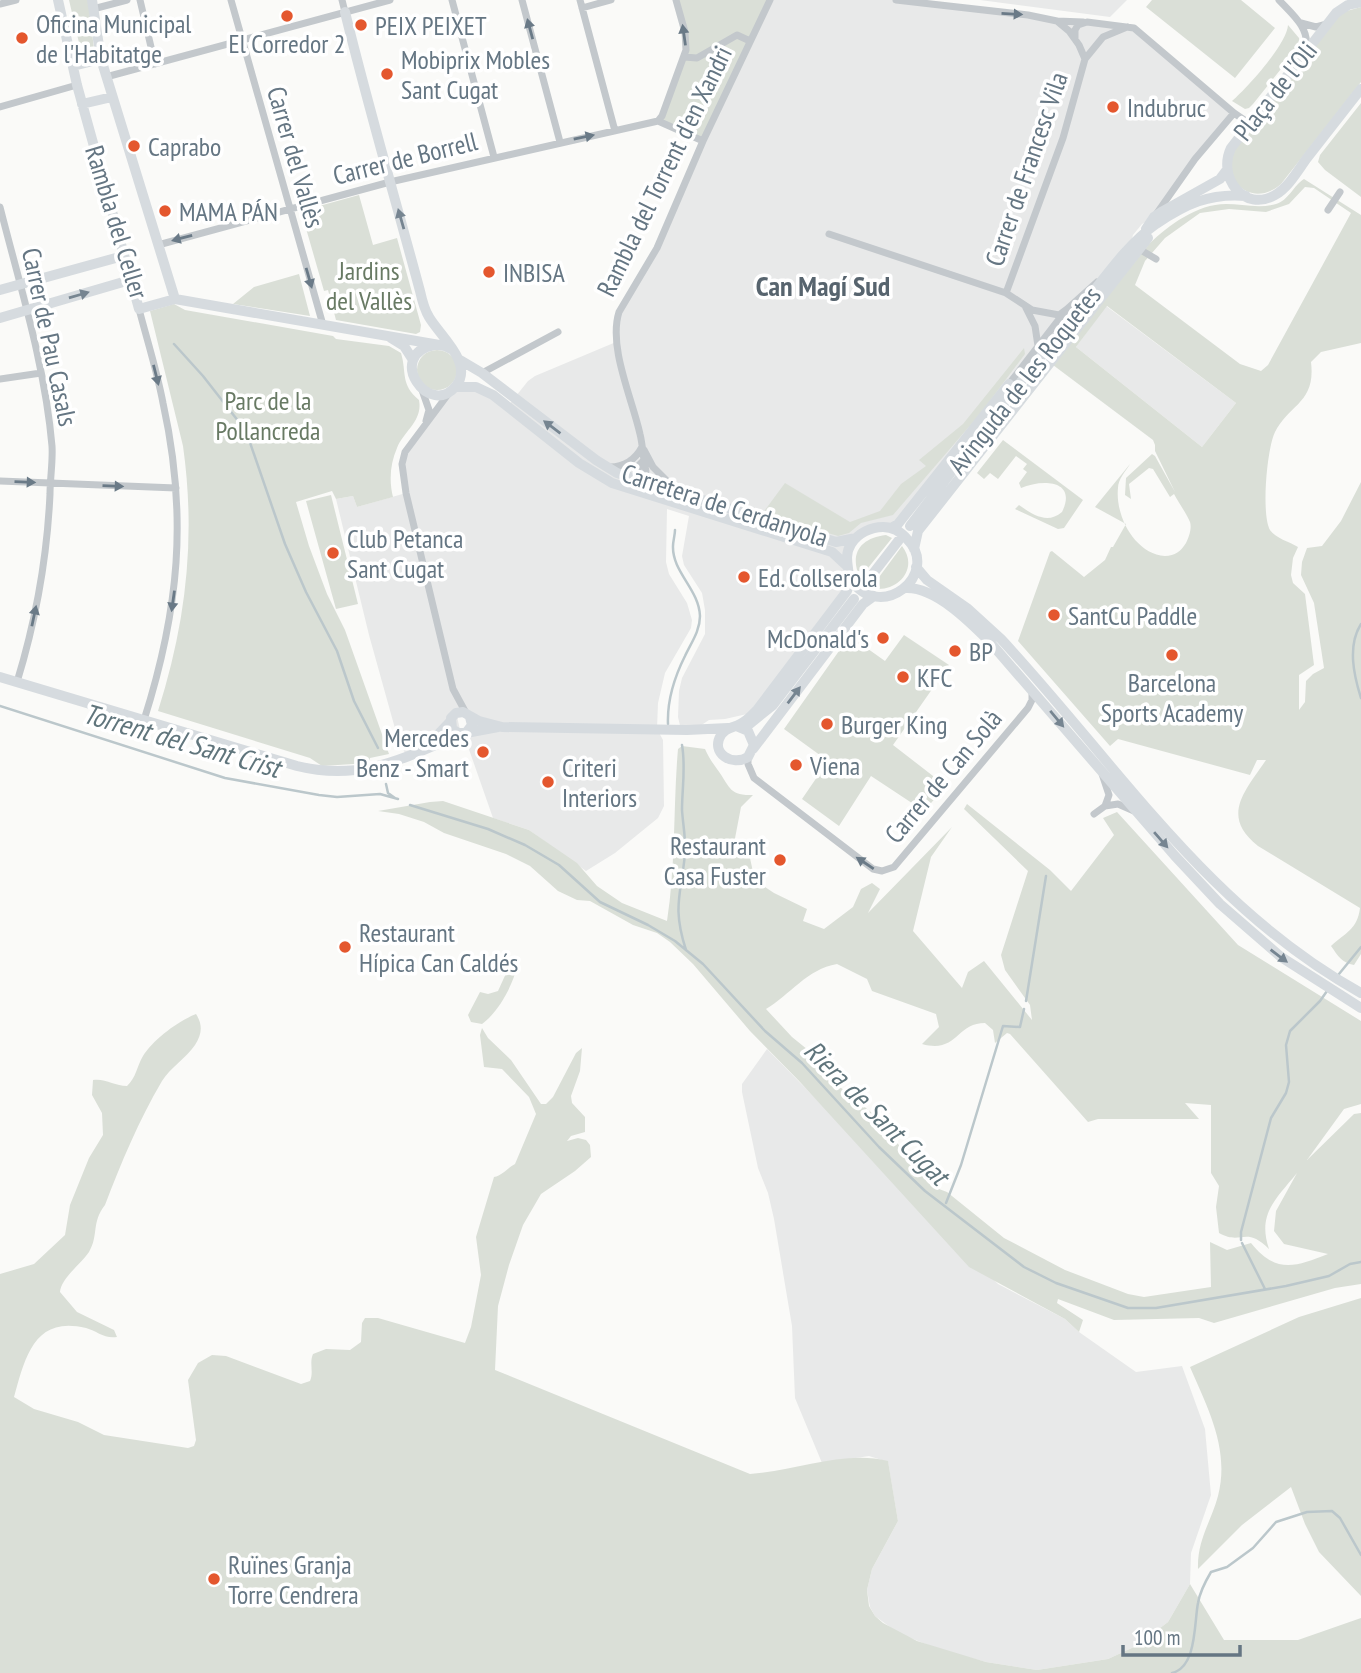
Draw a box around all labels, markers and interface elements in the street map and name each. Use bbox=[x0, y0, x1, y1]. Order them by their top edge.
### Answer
place label: Oficina Municipal de l'Habitatge bbox=[36, 7, 191, 70]
marker: El Corredor 2 bbox=[279, 8, 295, 24]
one-way arrow bbox=[1001, 8, 1023, 19]
place label: PEIX PEIXET bbox=[375, 9, 487, 42]
marker: PEIX PEIXET bbox=[353, 17, 369, 33]
one-way arrow bbox=[524, 18, 535, 40]
one-way arrow bbox=[679, 24, 690, 46]
place label: El Corredor 2 bbox=[229, 27, 345, 60]
marker: Oficina Municipal de l'Habitatge bbox=[14, 30, 30, 46]
street label: Plaça de l'Oli bbox=[1226, 35, 1324, 147]
street label: Rambla del Torrent d'en Xandri bbox=[589, 40, 739, 302]
place label: Mobiprix Mobles Sant Cugat bbox=[401, 43, 550, 106]
marker: Mobiprix Mobles Sant Cugat bbox=[379, 66, 395, 82]
street label: Carrer de Francesc Vila bbox=[977, 68, 1075, 270]
street label: Carrer del Vallès bbox=[260, 82, 332, 232]
place label: Indubruc bbox=[1127, 91, 1206, 124]
marker: Indubruc bbox=[1105, 99, 1121, 115]
street label: Carrer de Borrell bbox=[329, 124, 481, 192]
place label: Caprabo bbox=[148, 130, 221, 163]
one-way arrow bbox=[573, 132, 595, 143]
marker: Caprabo bbox=[126, 138, 142, 154]
street label: Rambla del Celler bbox=[78, 141, 156, 303]
place label: MAMA PÁN bbox=[179, 195, 278, 228]
marker: MAMA PÁN bbox=[157, 203, 173, 219]
one-way arrow bbox=[395, 208, 405, 229]
one-way arrow bbox=[171, 234, 192, 244]
street label: Carrer de Pau Casals bbox=[15, 245, 85, 429]
park label: Jardins del Vallès bbox=[326, 254, 412, 317]
place label: INBISA bbox=[503, 256, 565, 289]
marker: INBISA bbox=[481, 264, 497, 280]
one-way arrow bbox=[304, 267, 315, 289]
district label: Can Magí Sud bbox=[756, 267, 890, 304]
street label: Avinguda de les Roquetes bbox=[940, 279, 1108, 481]
one-way arrow bbox=[68, 290, 89, 300]
one-way arrow bbox=[151, 365, 162, 387]
park label: Parc de la Pollancreda bbox=[216, 384, 320, 447]
one-way arrow bbox=[543, 420, 561, 434]
street label: Carretera de Cerdanyola bbox=[618, 456, 832, 554]
one-way arrow bbox=[14, 477, 36, 488]
one-way arrow bbox=[102, 480, 124, 491]
place label: Club Petanca Sant Cugat bbox=[347, 522, 463, 585]
marker: Club Petanca Sant Cugat bbox=[325, 545, 341, 561]
place label: Ed. Collserola bbox=[758, 561, 878, 594]
marker: Ed. Collserola bbox=[736, 569, 752, 585]
one-way arrow bbox=[168, 590, 179, 612]
place label: SantCu Paddle bbox=[1068, 599, 1197, 632]
one-way arrow bbox=[29, 605, 40, 627]
marker: SantCu Paddle bbox=[1046, 607, 1062, 623]
place label: McDonald's bbox=[767, 622, 869, 655]
marker: McDonald's bbox=[875, 630, 891, 646]
place label: BP bbox=[969, 635, 993, 668]
marker: BP bbox=[947, 643, 963, 659]
marker: Barcelona Sports Academy bbox=[1164, 647, 1180, 663]
place label: KFC bbox=[917, 661, 953, 694]
place label: Barcelona Sports Academy bbox=[1101, 666, 1243, 729]
marker: KFC bbox=[895, 669, 911, 685]
one-way arrow bbox=[786, 686, 800, 704]
water label: Torrent del Sant Crist bbox=[79, 694, 288, 787]
street label: Carrer de Can Solà bbox=[877, 702, 1009, 850]
place label: Burger King bbox=[841, 708, 947, 741]
one-way arrow bbox=[1049, 710, 1064, 728]
marker: Burger King bbox=[819, 716, 835, 732]
place label: Mercedes Benz - Smart bbox=[356, 721, 469, 784]
marker: Mercedes Benz - Smart bbox=[475, 744, 491, 760]
place label: Viena bbox=[809, 749, 860, 782]
place label: Criteri Interiors bbox=[562, 751, 637, 814]
marker: Viena bbox=[788, 757, 804, 773]
marker: Criteri Interiors bbox=[540, 774, 556, 790]
place label: Restaurant Casa Fuster bbox=[664, 829, 766, 892]
one-way arrow bbox=[1153, 832, 1168, 849]
marker: Restaurant Casa Fuster bbox=[772, 852, 788, 868]
one-way arrow bbox=[855, 856, 875, 869]
place label: Restaurant Hípica Can Caldés bbox=[359, 916, 518, 979]
marker: Restaurant Hípica Can Caldés bbox=[337, 939, 353, 955]
one-way arrow bbox=[1270, 948, 1288, 962]
water label: Riera de Sant Cugat bbox=[797, 1032, 960, 1195]
place label: Ruïnes Granja Torre Cendrera bbox=[228, 1548, 359, 1611]
marker: Ruïnes Granja Torre Cendrera bbox=[206, 1571, 222, 1587]
scale bar bbox=[1123, 1614, 1240, 1658]
text: 100 m bbox=[1134, 1624, 1180, 1651]

